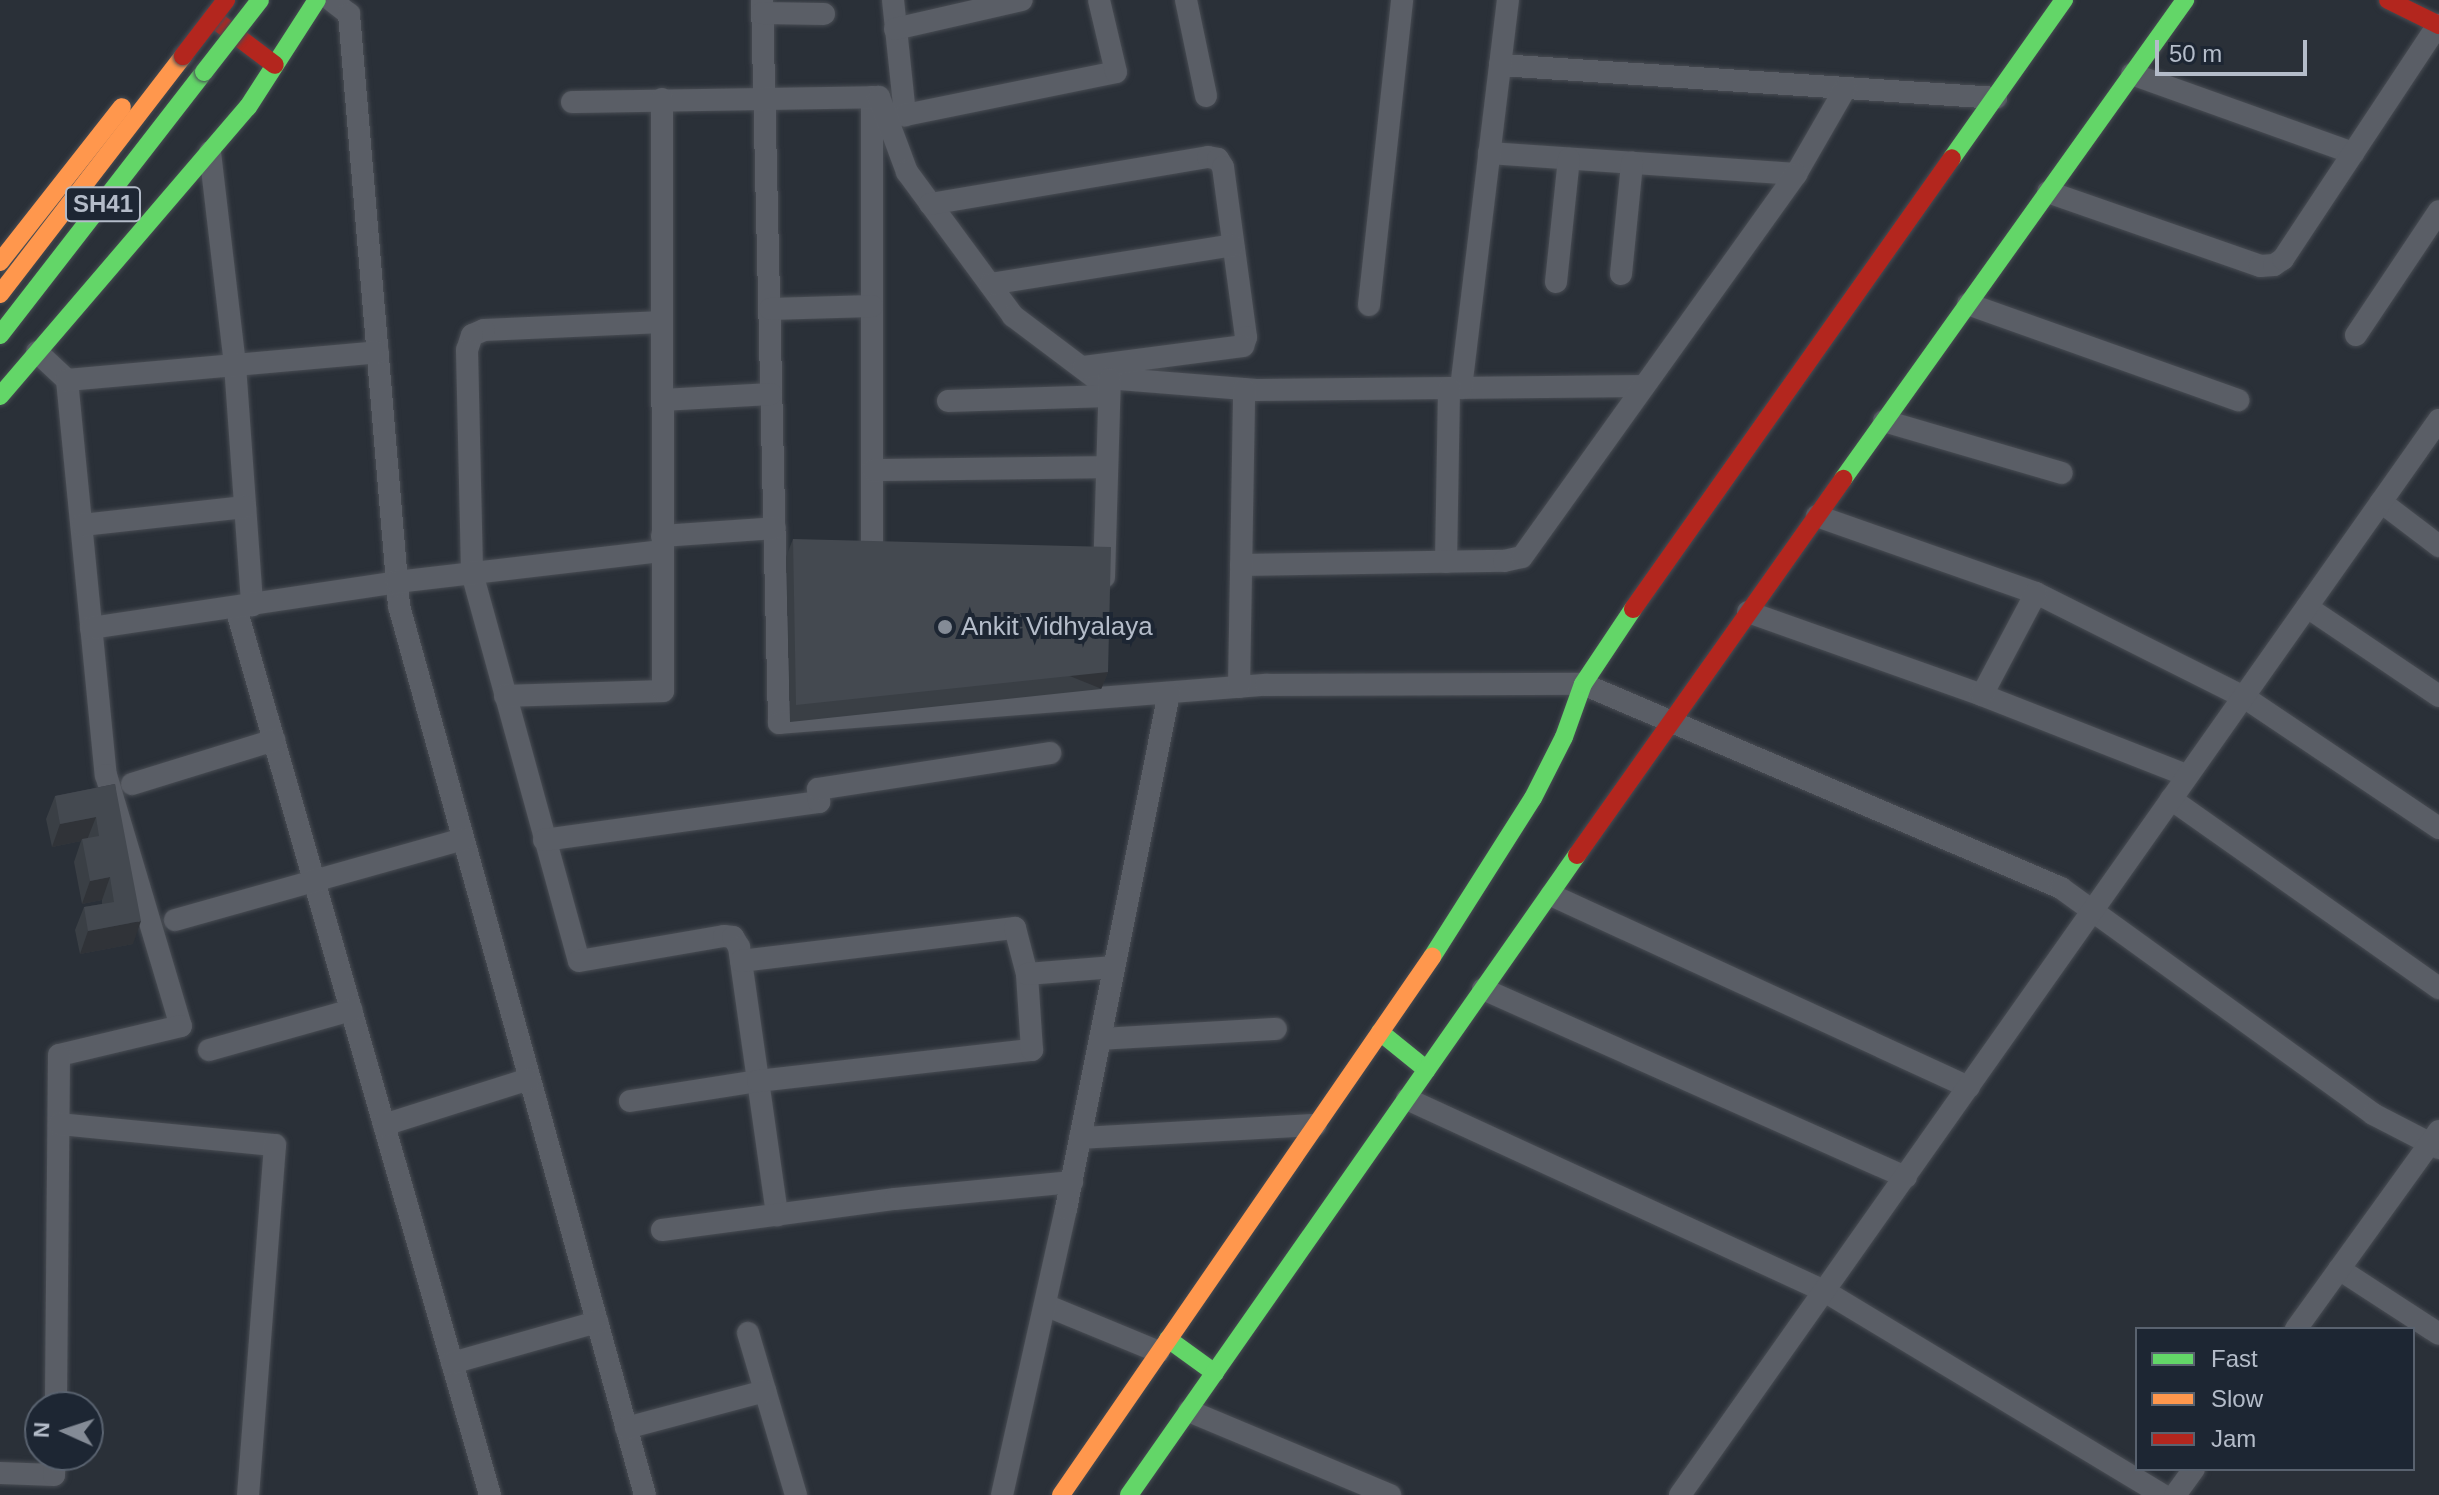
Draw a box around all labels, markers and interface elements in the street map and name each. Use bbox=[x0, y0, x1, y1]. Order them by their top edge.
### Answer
scale bar bbox=[2159, 24, 2311, 74]
text: 50 m bbox=[2169, 40, 2222, 67]
road number: SH41 bbox=[63, 184, 143, 224]
place label: Ankit Vidhyalaya bbox=[961, 611, 1153, 643]
marker: Ankit Vidhyalaya bbox=[936, 618, 954, 636]
legend bbox=[2135, 1327, 2415, 1471]
text: Fast bbox=[2211, 1345, 2258, 1372]
text: Slow bbox=[2211, 1385, 2263, 1412]
north arrow bbox=[24, 1391, 104, 1471]
text: N bbox=[29, 1421, 54, 1438]
text: Jam bbox=[2211, 1425, 2256, 1452]

